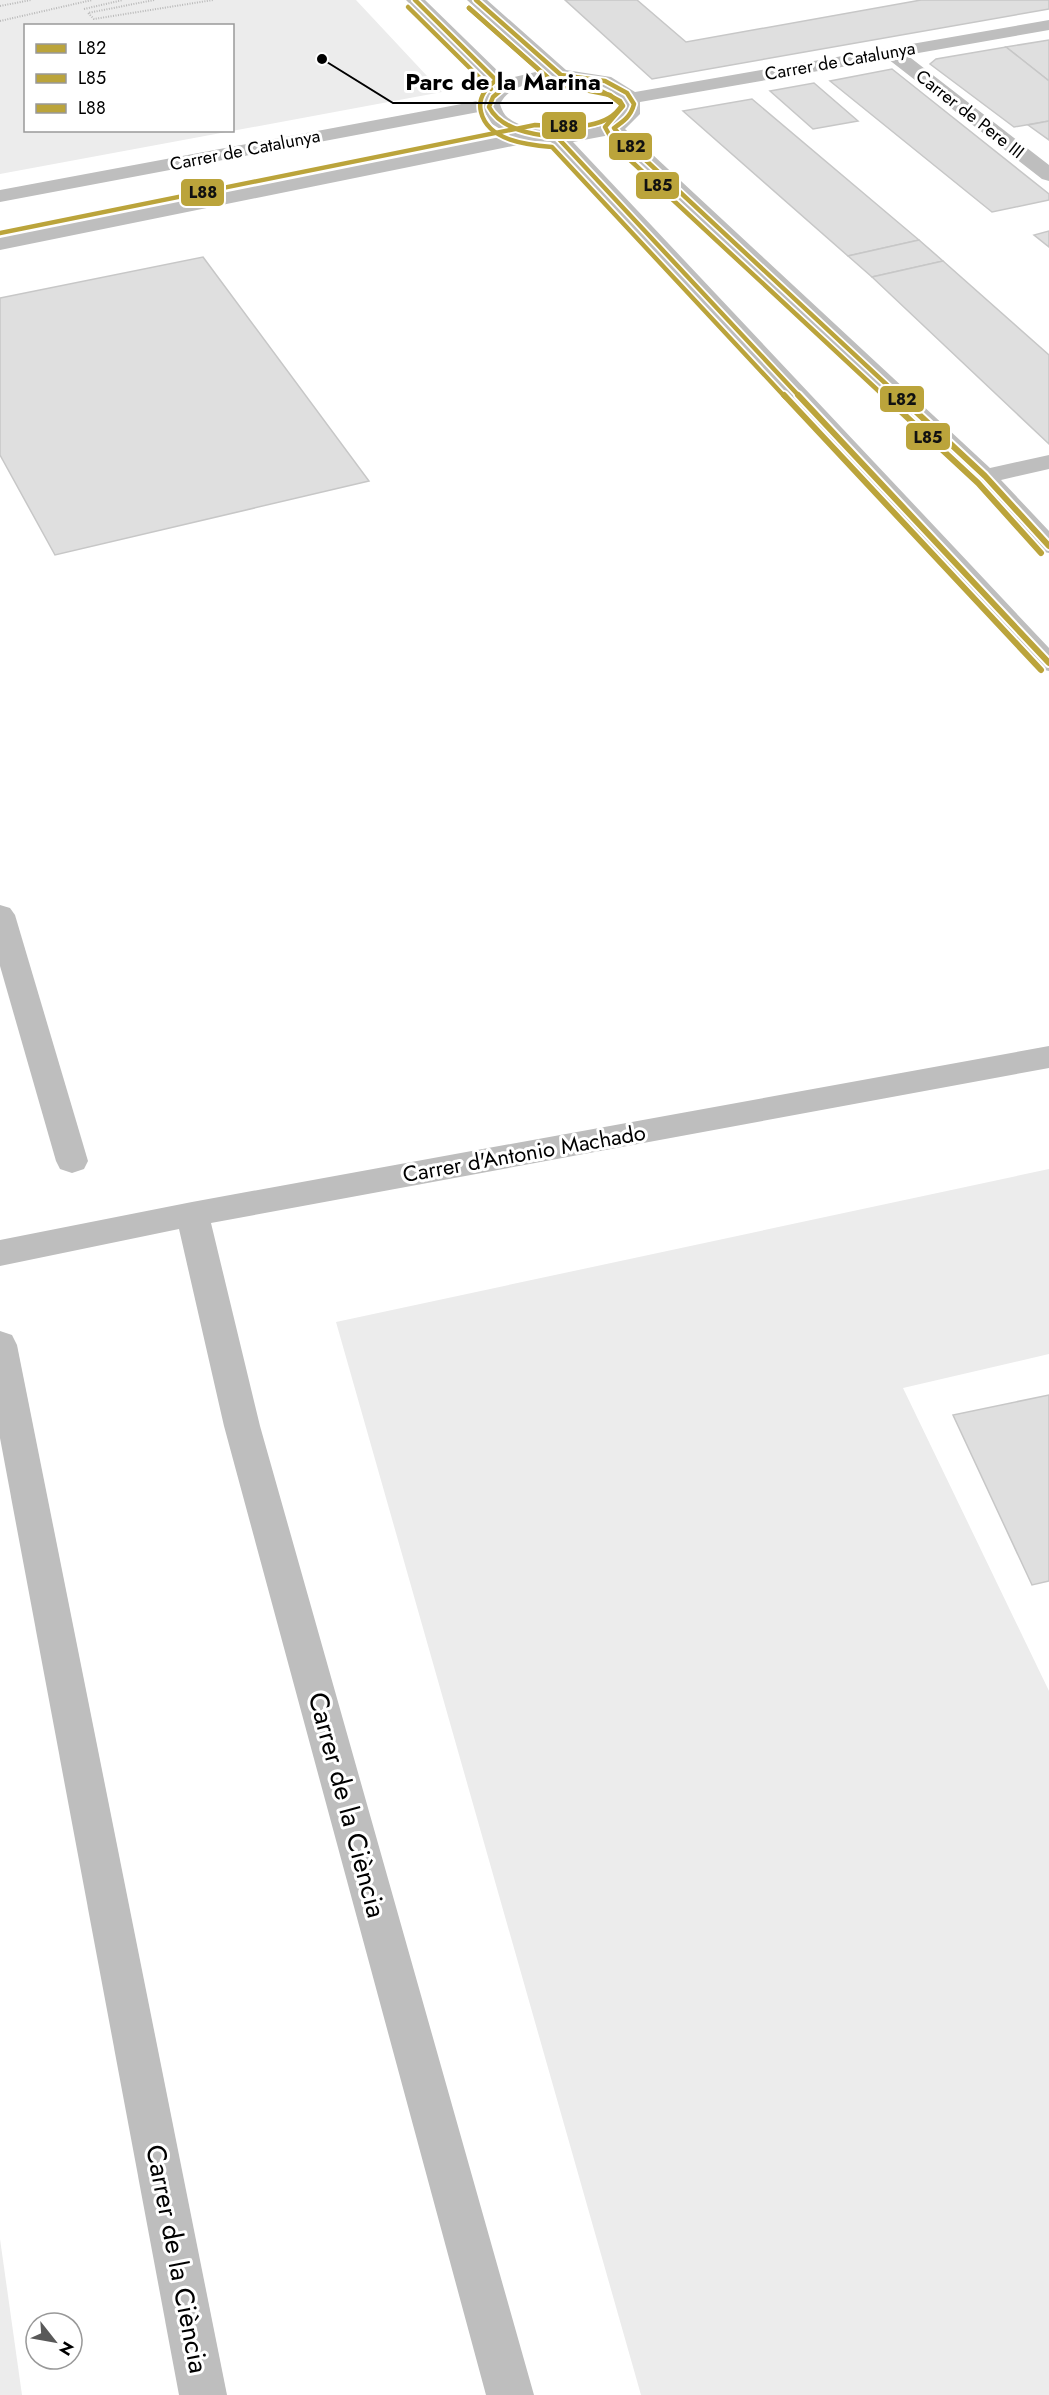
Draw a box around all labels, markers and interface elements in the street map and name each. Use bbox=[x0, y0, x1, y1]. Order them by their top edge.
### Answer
legend bbox=[24, 24, 234, 132]
text: L82 bbox=[78, 35, 106, 61]
street label: Carrer de Catalunya bbox=[763, 35, 917, 87]
callout: Parc de la Marina bbox=[393, 61, 613, 103]
street label: Carrer de Pere III bbox=[910, 63, 1030, 165]
text: Parc de la Marina bbox=[405, 64, 601, 99]
text: L85 bbox=[78, 65, 106, 91]
text: L88 bbox=[78, 95, 106, 121]
line badge: L88 bbox=[541, 111, 587, 140]
text: L88 bbox=[550, 115, 578, 138]
street label: Carrer de Catalunya bbox=[168, 123, 322, 177]
line badge: L82 bbox=[608, 132, 653, 161]
text: L82 bbox=[617, 135, 645, 158]
line badge: L85 bbox=[635, 171, 680, 200]
text: L85 bbox=[644, 174, 672, 197]
line badge: L88 bbox=[180, 178, 225, 207]
text: L88 bbox=[189, 181, 217, 204]
line badge: L82 bbox=[879, 385, 925, 413]
text: L82 bbox=[888, 388, 916, 411]
line badge: L85 bbox=[905, 422, 951, 451]
text: L85 bbox=[914, 426, 942, 449]
street label: Carrer d'Antonio Machado bbox=[400, 1116, 648, 1190]
street label: Carrer de la Ciència bbox=[299, 1688, 396, 1922]
street label: Carrer de la Ciència bbox=[136, 2141, 219, 2377]
north arrow bbox=[24, 2311, 84, 2371]
text: N bbox=[53, 2337, 80, 2360]

